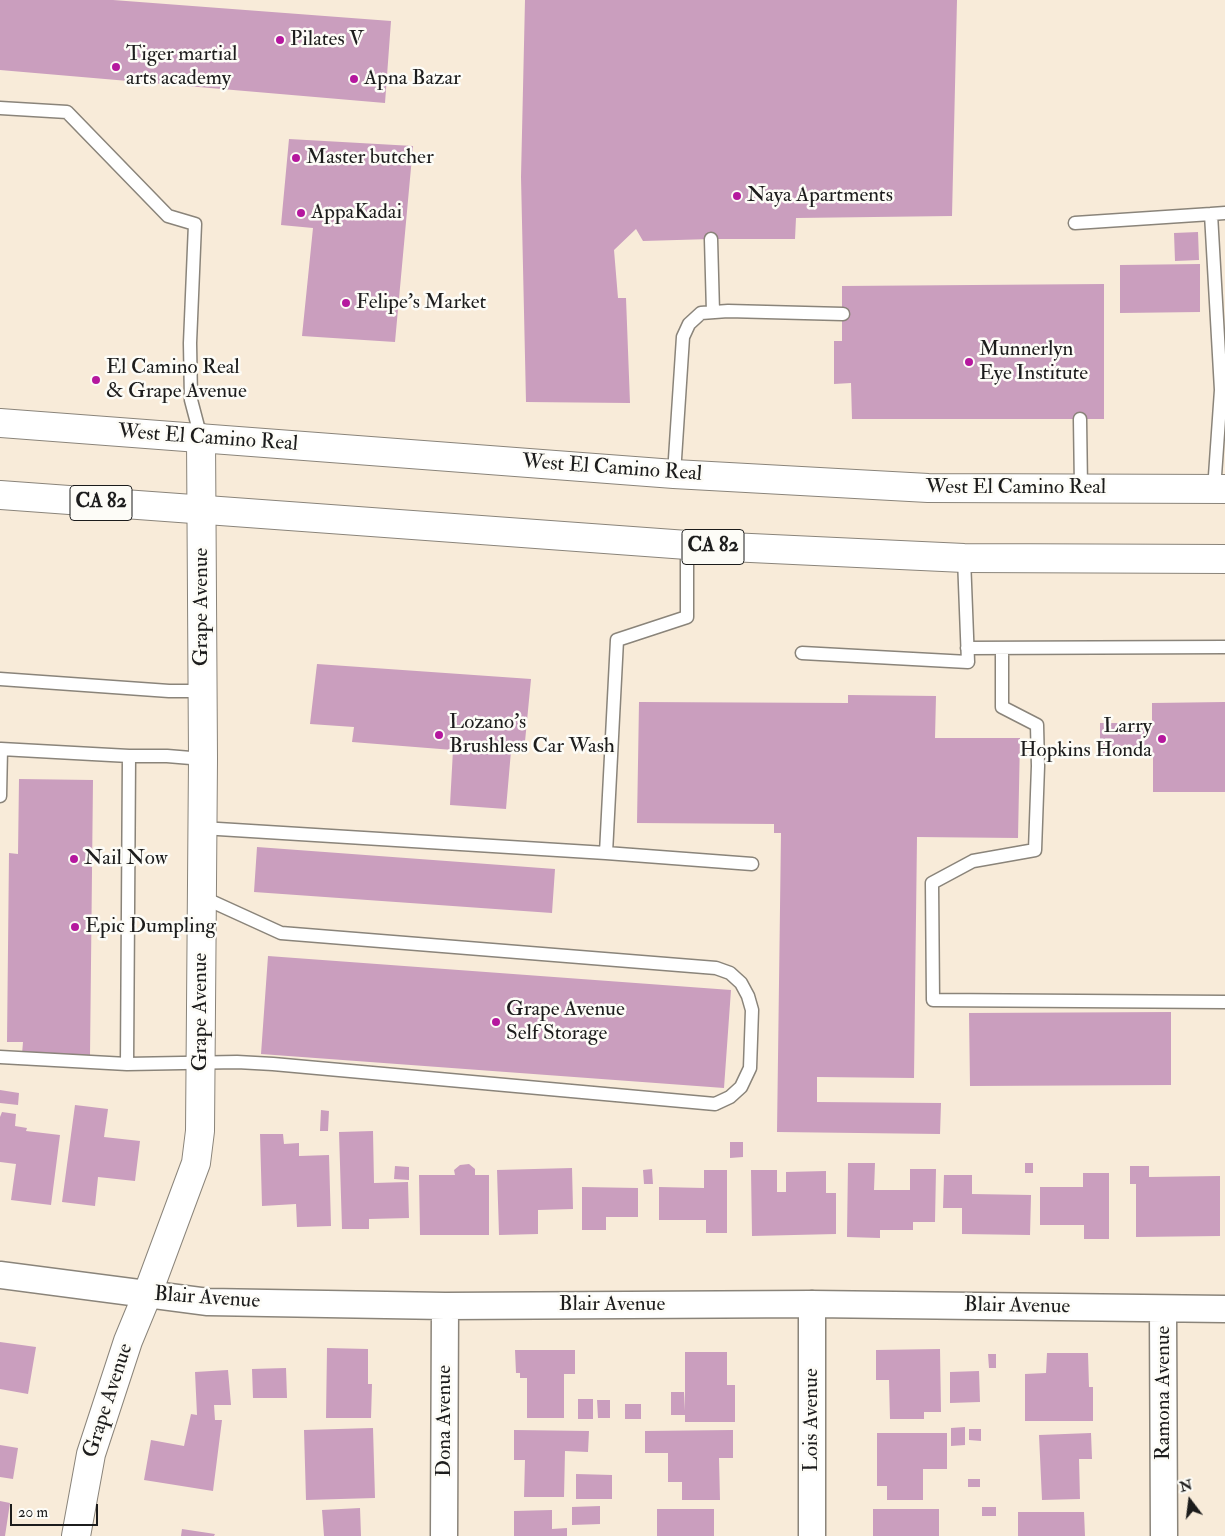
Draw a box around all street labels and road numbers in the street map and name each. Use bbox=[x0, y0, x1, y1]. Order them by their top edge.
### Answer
street label: West El Camino Real bbox=[117, 420, 299, 458]
street label: West El Camino Real bbox=[521, 450, 703, 488]
street label: West El Camino Real bbox=[926, 475, 1106, 501]
road number: CA 82 bbox=[70, 486, 132, 520]
road number: CA 82 bbox=[682, 530, 744, 564]
street label: Grape Avenue bbox=[189, 548, 215, 666]
street label: Grape Avenue bbox=[188, 953, 214, 1071]
street label: Blair Avenue bbox=[153, 1283, 261, 1315]
street label: Blair Avenue bbox=[559, 1292, 665, 1318]
street label: Blair Avenue bbox=[964, 1293, 1070, 1321]
street label: Ramona Avenue bbox=[1151, 1326, 1177, 1460]
street label: Grape Avenue bbox=[79, 1341, 139, 1461]
street label: Dona Avenue bbox=[432, 1365, 458, 1477]
street label: Lois Avenue bbox=[799, 1368, 825, 1472]

